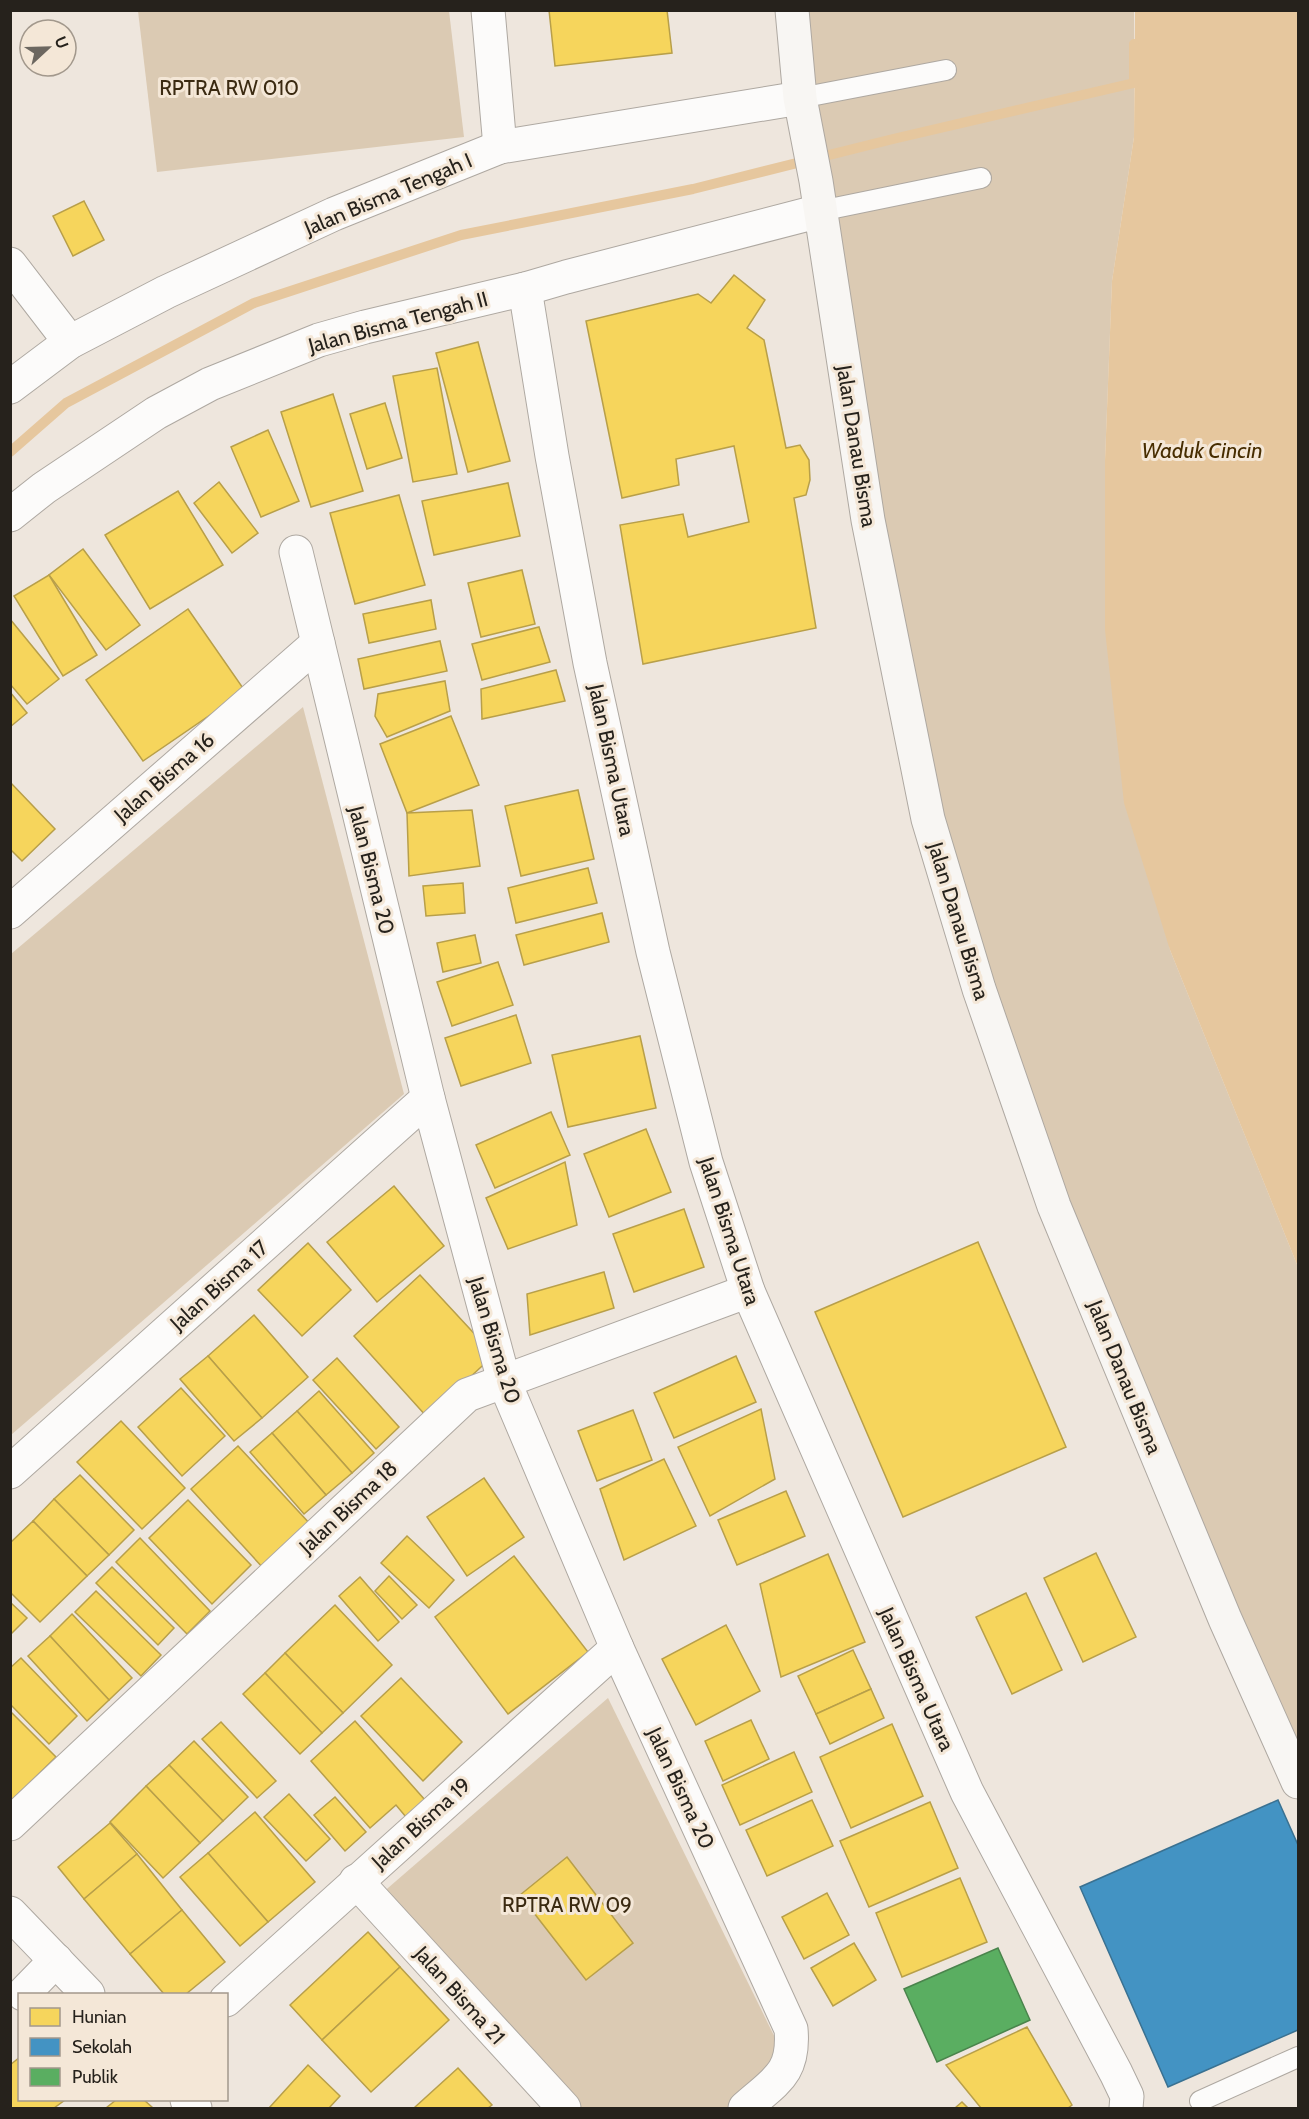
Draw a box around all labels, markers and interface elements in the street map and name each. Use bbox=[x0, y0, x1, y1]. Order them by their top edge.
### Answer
north arrow bbox=[18, 18, 78, 78]
text: U bbox=[50, 34, 72, 51]
park label: RPTRA RW 010 bbox=[159, 75, 299, 100]
street label: Jalan Bisma Tengah I bbox=[300, 147, 476, 241]
street label: Jalan Bisma Tengah II bbox=[305, 286, 491, 358]
street label: Jalan Danau Bisma bbox=[832, 362, 882, 529]
water label: Waduk Cincin bbox=[1142, 437, 1263, 464]
street label: Jalan Bisma Utara bbox=[584, 681, 640, 838]
street label: Jalan Bisma 16 bbox=[108, 727, 219, 828]
street label: Jalan Bisma 20 bbox=[344, 802, 400, 937]
street label: Jalan Danau Bisma bbox=[923, 838, 995, 1003]
street label: Jalan Bisma Utara bbox=[694, 1153, 766, 1308]
street label: Jalan Bisma 17 bbox=[164, 1234, 273, 1336]
street label: Jalan Bisma 20 bbox=[464, 1273, 526, 1406]
street label: Jalan Danau Bisma bbox=[1082, 1296, 1167, 1457]
street label: Jalan Bisma 18 bbox=[293, 1455, 402, 1559]
street label: Jalan Bisma Utara bbox=[874, 1603, 960, 1755]
street label: Jalan Bisma 20 bbox=[642, 1722, 720, 1853]
street label: Jalan Bisma 19 bbox=[366, 1772, 476, 1875]
park label: RPTRA RW 09 bbox=[502, 1892, 632, 1917]
street label: Jalan Bisma 21 bbox=[409, 1940, 511, 2049]
legend bbox=[18, 1993, 228, 2101]
text: Hunian bbox=[72, 2006, 127, 2028]
text: Sekolah bbox=[72, 2036, 132, 2058]
text: Publik bbox=[72, 2066, 119, 2088]

